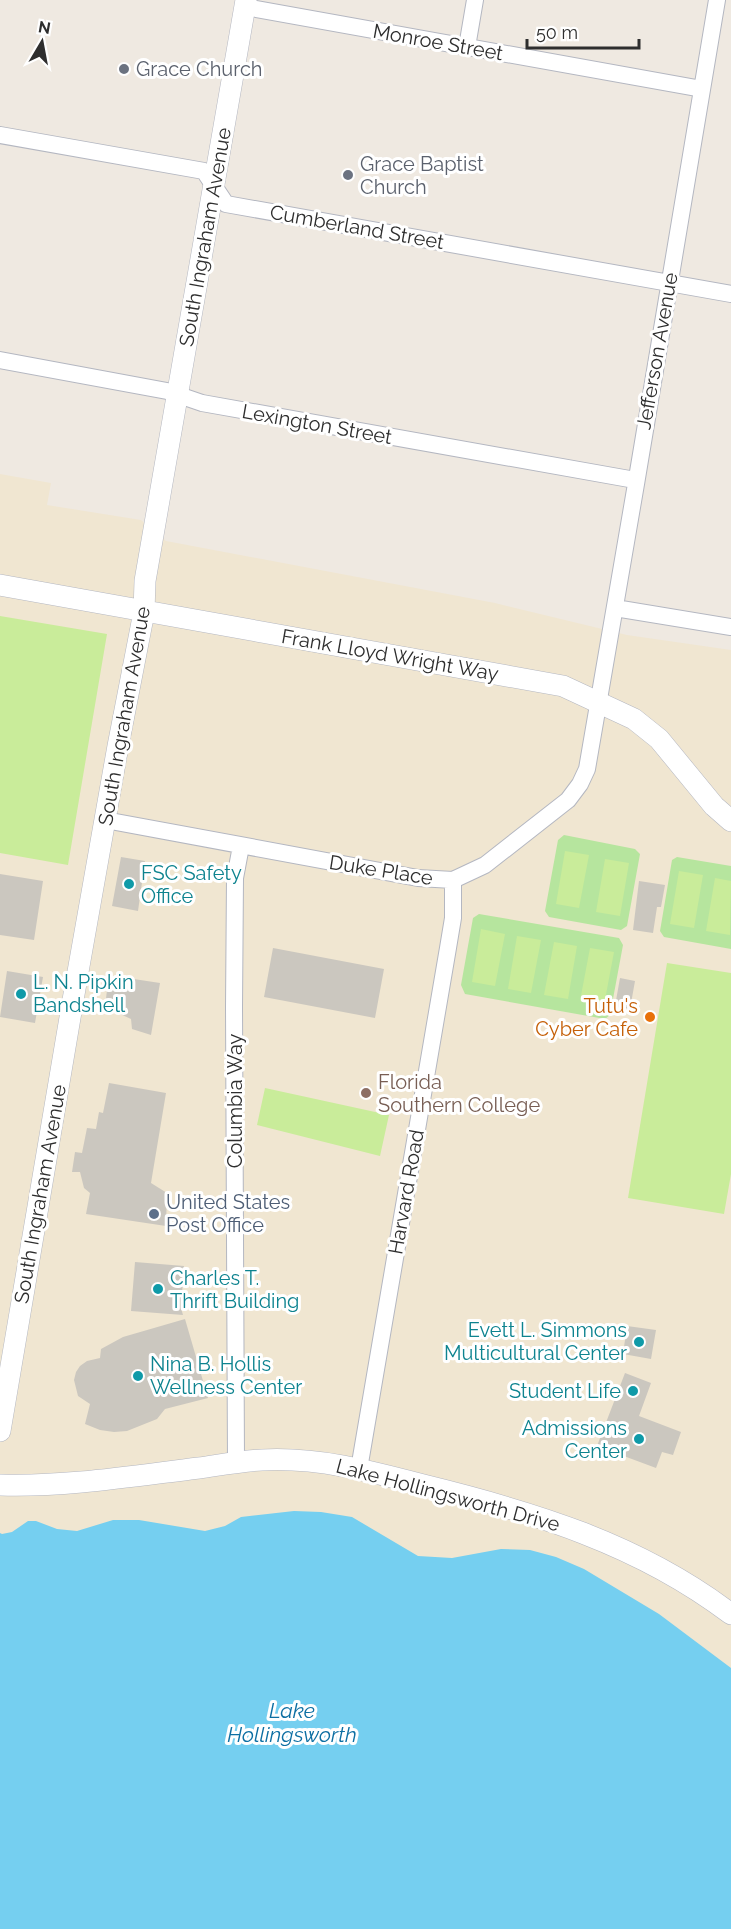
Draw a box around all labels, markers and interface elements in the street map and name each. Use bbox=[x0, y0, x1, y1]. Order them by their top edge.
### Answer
north arrow bbox=[12, 12, 72, 72]
scale bar bbox=[527, 12, 640, 50]
text: N bbox=[37, 17, 52, 38]
street label: Monroe Street bbox=[371, 19, 505, 65]
text: 50 m bbox=[536, 22, 578, 43]
place label: Grace Church bbox=[136, 57, 263, 81]
marker: Grace Church bbox=[117, 62, 131, 76]
street label: South Ingraham Avenue bbox=[174, 125, 236, 348]
place label: Grace Baptist Church bbox=[360, 152, 484, 199]
marker: Grace Baptist Church bbox=[341, 168, 355, 182]
street label: Cumberland Street bbox=[268, 200, 446, 254]
street label: Jefferson Avenue bbox=[631, 270, 683, 431]
street label: Lexington Street bbox=[240, 399, 394, 449]
street label: South Ingraham Avenue bbox=[93, 604, 155, 827]
street label: Frank Lloyd Wright Way bbox=[280, 624, 501, 686]
street label: Duke Place bbox=[328, 850, 435, 890]
place label: FSC Safety Office bbox=[141, 861, 242, 908]
marker: FSC Safety Office bbox=[122, 877, 136, 891]
place label: L. N. Pipkin Bandshell bbox=[33, 970, 134, 1017]
marker: L. N. Pipkin Bandshell bbox=[14, 987, 28, 1001]
place label: Tutu's Cyber Cafe bbox=[535, 994, 638, 1041]
marker: Tutu's Cyber Cafe bbox=[643, 1010, 657, 1024]
street label: Columbia Way bbox=[223, 1034, 247, 1168]
place label: Florida Southern College bbox=[378, 1070, 540, 1117]
street label: South Ingraham Avenue bbox=[9, 1082, 71, 1305]
marker: Florida Southern College bbox=[359, 1086, 373, 1100]
street label: Harvard Road bbox=[383, 1128, 429, 1256]
place label: United States Post Office bbox=[166, 1190, 290, 1237]
marker: United States Post Office bbox=[147, 1207, 161, 1221]
place label: Charles T. Thrift Building bbox=[170, 1266, 299, 1313]
marker: Charles T. Thrift Building bbox=[151, 1282, 165, 1296]
place label: Evett L. Simmons Multicultural Center bbox=[444, 1318, 627, 1365]
marker: Evett L. Simmons Multicultural Center bbox=[632, 1335, 646, 1349]
place label: Nina B. Hollis Wellness Center bbox=[150, 1352, 302, 1399]
marker: Nina B. Hollis Wellness Center bbox=[131, 1369, 145, 1383]
place label: Student Life bbox=[509, 1379, 621, 1403]
marker: Student Life bbox=[626, 1384, 640, 1398]
place label: Admissions Center bbox=[522, 1416, 627, 1463]
marker: Admissions Center bbox=[632, 1432, 646, 1446]
street label: Lake Hollingsworth Drive bbox=[333, 1454, 563, 1537]
water label: Lake Hollingsworth bbox=[227, 1698, 357, 1747]

